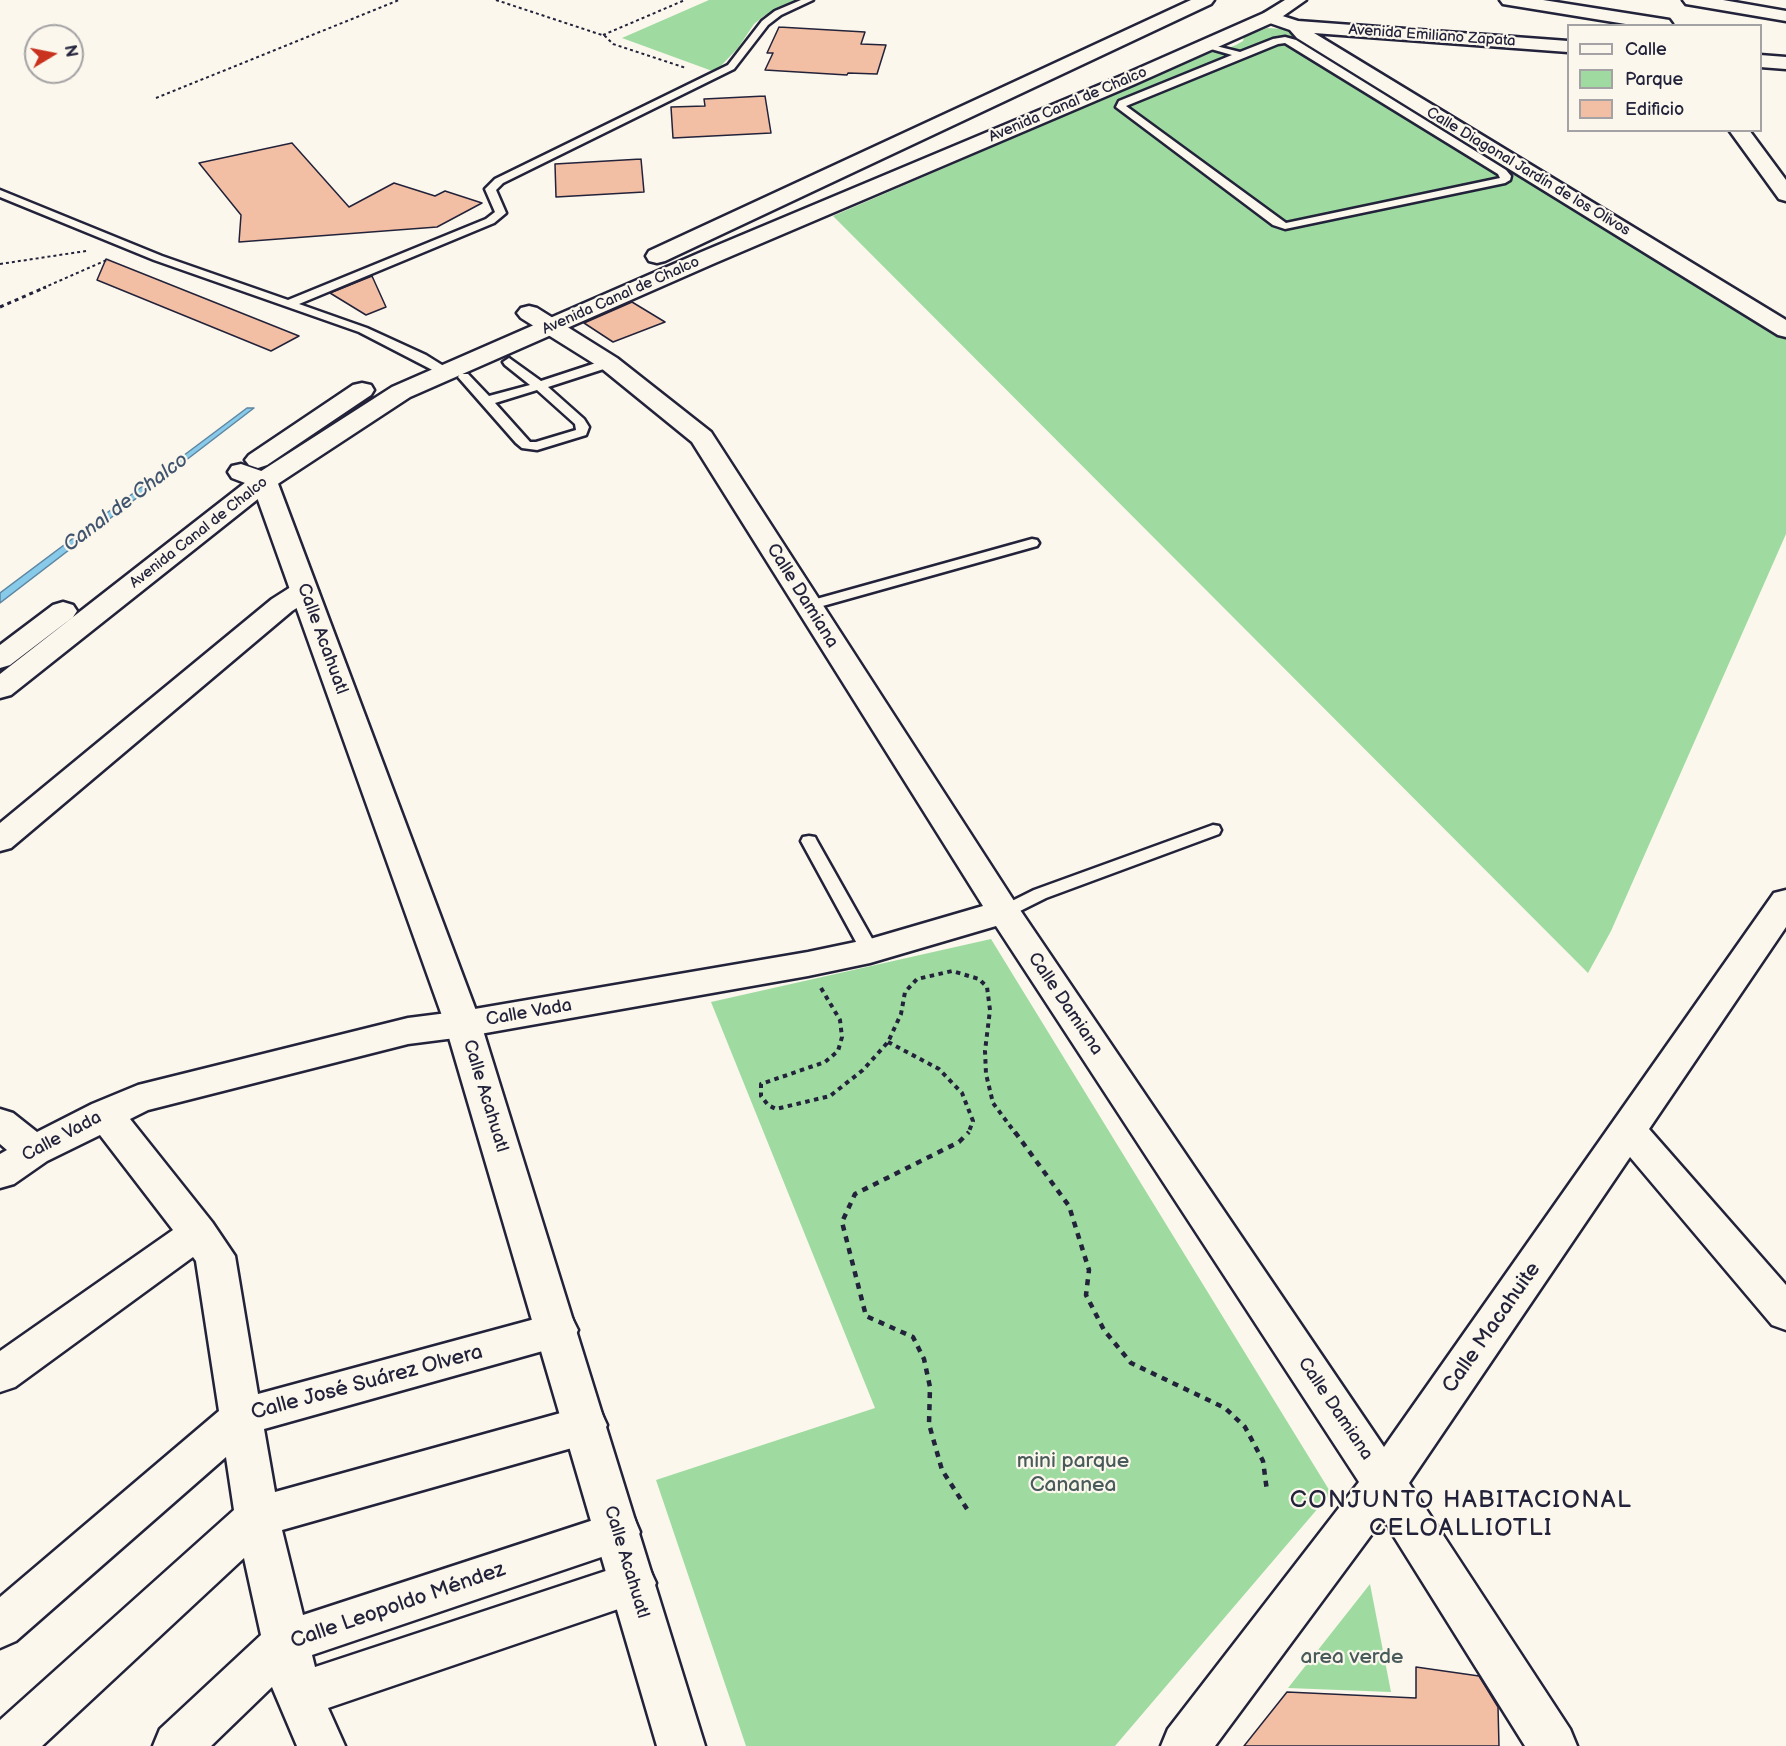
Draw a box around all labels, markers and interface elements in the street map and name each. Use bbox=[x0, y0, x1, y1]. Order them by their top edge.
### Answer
street label: Avenida Emiliano Zapata bbox=[1348, 21, 1516, 51]
north arrow bbox=[24, 24, 84, 84]
legend bbox=[1567, 24, 1762, 132]
text: Calle bbox=[1625, 39, 1667, 60]
text: N bbox=[60, 44, 81, 59]
street label: Avenida Canal de Chalco bbox=[986, 63, 1150, 147]
text: Parque bbox=[1625, 69, 1683, 90]
text: Edificio bbox=[1625, 99, 1684, 120]
street label: Calle Diagonal Jardín de los Olivos bbox=[1423, 104, 1633, 240]
street label: Avenida Canal de Chalco bbox=[540, 253, 702, 339]
water label: Canal de Chalco bbox=[59, 448, 193, 558]
street label: Avenida Canal de Chalco bbox=[126, 474, 272, 592]
street label: Calle Damiana bbox=[761, 540, 843, 652]
street label: Calle Acahuatl bbox=[292, 581, 352, 697]
street label: Calle Damiana bbox=[1023, 949, 1107, 1059]
street label: Calle Vada bbox=[484, 995, 574, 1031]
street label: Calle Acahuatl bbox=[458, 1037, 512, 1155]
street label: Calle Vada bbox=[19, 1107, 105, 1167]
street label: Calle Macahuite bbox=[1438, 1258, 1546, 1398]
street label: Calle José Suárez Olvera bbox=[248, 1340, 486, 1426]
street label: Calle Damiana bbox=[1293, 1354, 1377, 1464]
park label: mini parque Cananea bbox=[1017, 1449, 1129, 1499]
district label: CONJUNTO HABITACIONAL CELOALLIOTLI bbox=[1290, 1487, 1632, 1543]
street label: Calle Acahuatl bbox=[599, 1503, 653, 1621]
street label: Calle Leopoldo Méndez bbox=[287, 1557, 509, 1655]
park label: area verde bbox=[1300, 1645, 1404, 1671]

